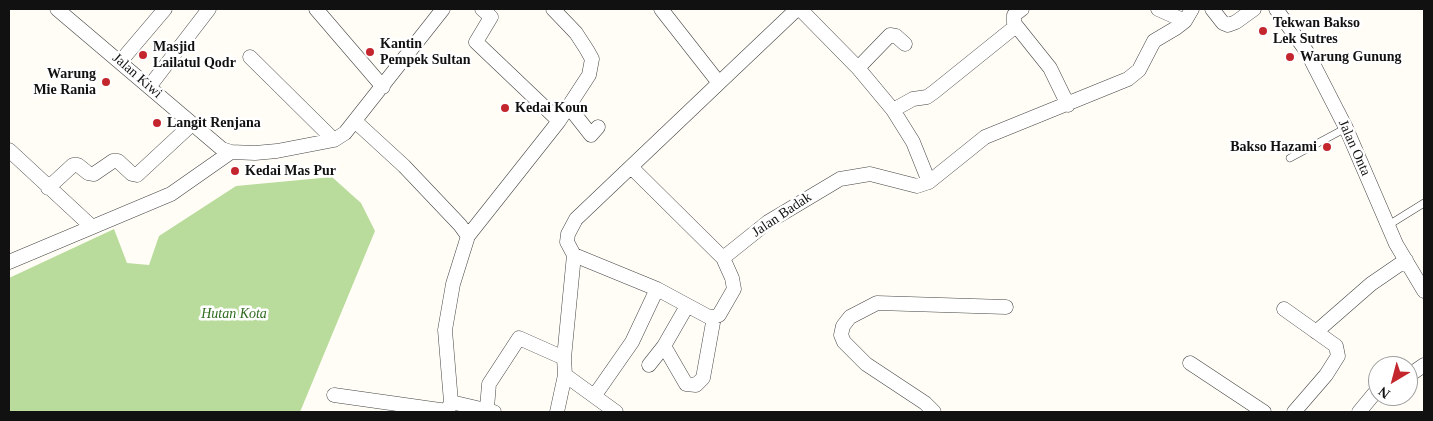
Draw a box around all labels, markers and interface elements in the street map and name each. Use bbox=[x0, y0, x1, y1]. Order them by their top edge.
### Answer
place label: Tekwan Bakso Lek Sutres bbox=[1273, 15, 1360, 48]
marker: Tekwan Bakso Lek Sutres bbox=[1257, 25, 1269, 37]
place label: Kantin Pempek Sultan bbox=[380, 36, 471, 68]
place label: Masjid Lailatul Qodr bbox=[153, 39, 236, 72]
marker: Kantin Pempek Sultan bbox=[364, 46, 376, 58]
marker: Masjid Lailatul Qodr bbox=[137, 49, 149, 61]
place label: Warung Gunung bbox=[1300, 49, 1402, 65]
street label: Jalan Kiwi bbox=[109, 50, 165, 102]
marker: Warung Gunung bbox=[1284, 51, 1296, 63]
place label: Warung Mie Rania bbox=[33, 66, 96, 98]
marker: Warung Mie Rania bbox=[100, 76, 112, 88]
place label: Kedai Koun bbox=[515, 100, 588, 116]
marker: Kedai Koun bbox=[499, 102, 511, 114]
place label: Langit Renjana bbox=[167, 115, 261, 131]
marker: Langit Renjana bbox=[151, 117, 163, 129]
street label: Jalan Onta bbox=[1334, 117, 1374, 179]
place label: Bakso Hazami bbox=[1230, 139, 1317, 155]
marker: Bakso Hazami bbox=[1321, 141, 1333, 153]
place label: Kedai Mas Pur bbox=[245, 163, 336, 179]
marker: Kedai Mas Pur bbox=[229, 165, 241, 177]
street label: Jalan Badak bbox=[749, 189, 815, 241]
park label: Hutan Kota bbox=[201, 306, 267, 322]
north arrow bbox=[1368, 356, 1418, 406]
text: N bbox=[1376, 384, 1393, 402]

